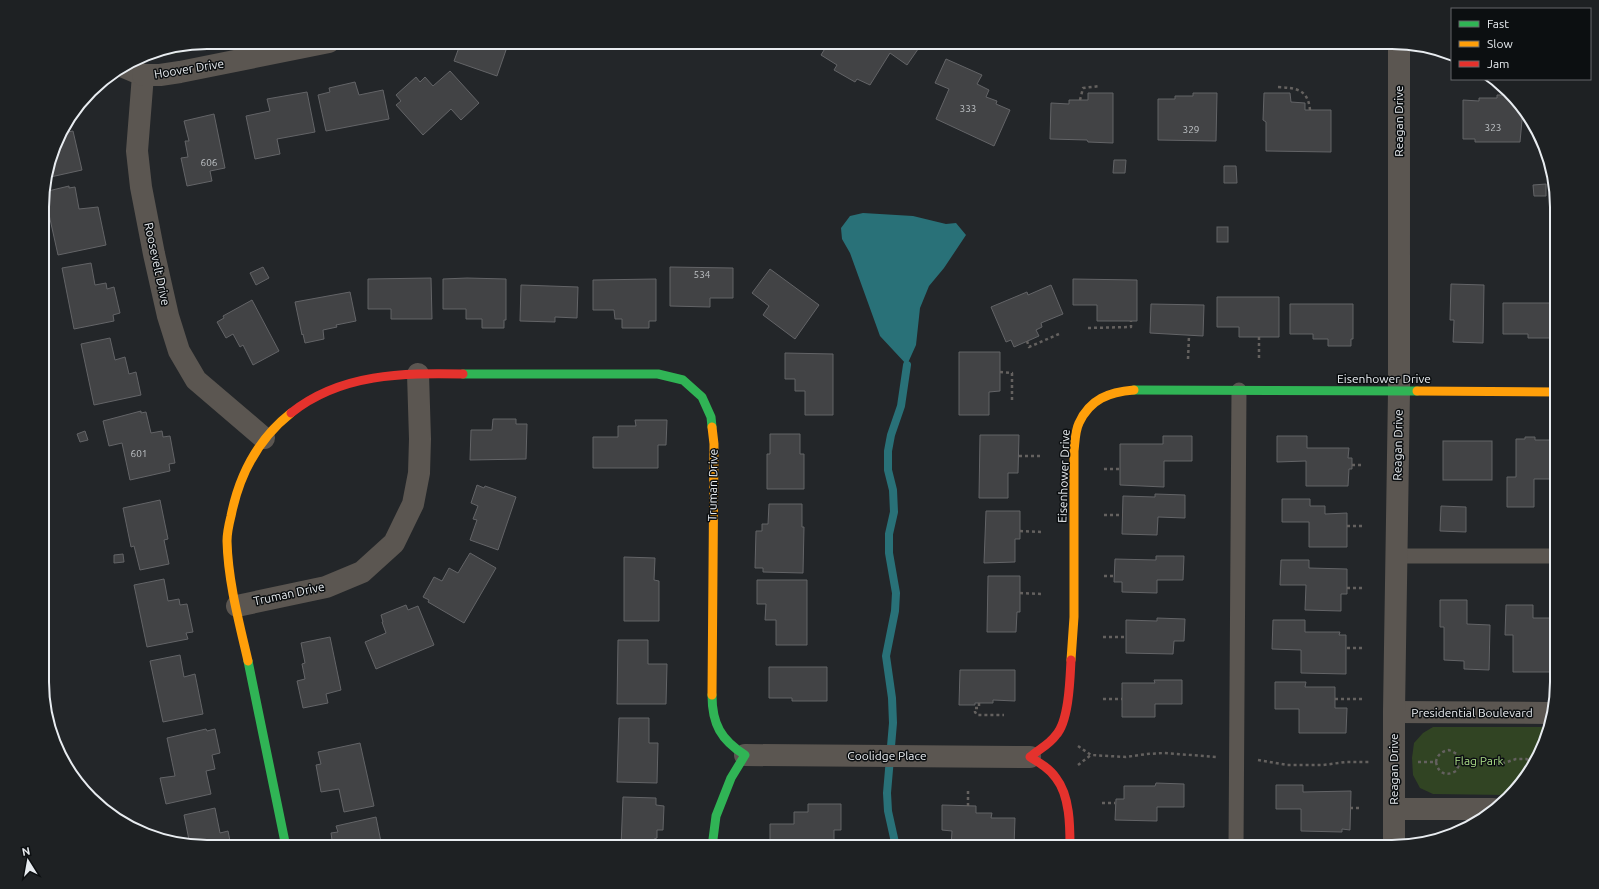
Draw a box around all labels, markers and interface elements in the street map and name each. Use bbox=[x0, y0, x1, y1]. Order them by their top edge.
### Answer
legend bbox=[1451, 8, 1591, 80]
text: Fast bbox=[1487, 17, 1509, 30]
text: Slow bbox=[1487, 37, 1513, 50]
street label: Hoover Drive bbox=[153, 57, 225, 80]
text: Jam bbox=[1487, 57, 1509, 70]
street label: Reagan Drive bbox=[1392, 85, 1405, 157]
house number: 333 bbox=[960, 103, 976, 114]
house number: 323 bbox=[1485, 122, 1501, 133]
house number: 329 bbox=[1183, 124, 1199, 135]
house number: 606 bbox=[201, 157, 218, 168]
street label: Roosevelt Drive bbox=[142, 221, 173, 307]
house number: 534 bbox=[694, 269, 711, 280]
street label: Eisenhower Drive bbox=[1337, 372, 1431, 385]
street label: Reagan Drive bbox=[1390, 409, 1405, 481]
street label: Eisenhower Drive bbox=[1055, 429, 1072, 523]
house number: 601 bbox=[131, 448, 147, 459]
street label: Truman Drive bbox=[705, 449, 720, 521]
street label: Truman Drive bbox=[252, 580, 326, 607]
street label: Presidential Boulevard bbox=[1411, 706, 1533, 719]
street label: Reagan Drive bbox=[1387, 733, 1400, 805]
street label: Coolidge Place bbox=[847, 749, 927, 762]
park label: Flag Park bbox=[1454, 754, 1504, 767]
north arrow bbox=[8, 841, 48, 881]
text: N bbox=[21, 845, 31, 858]

